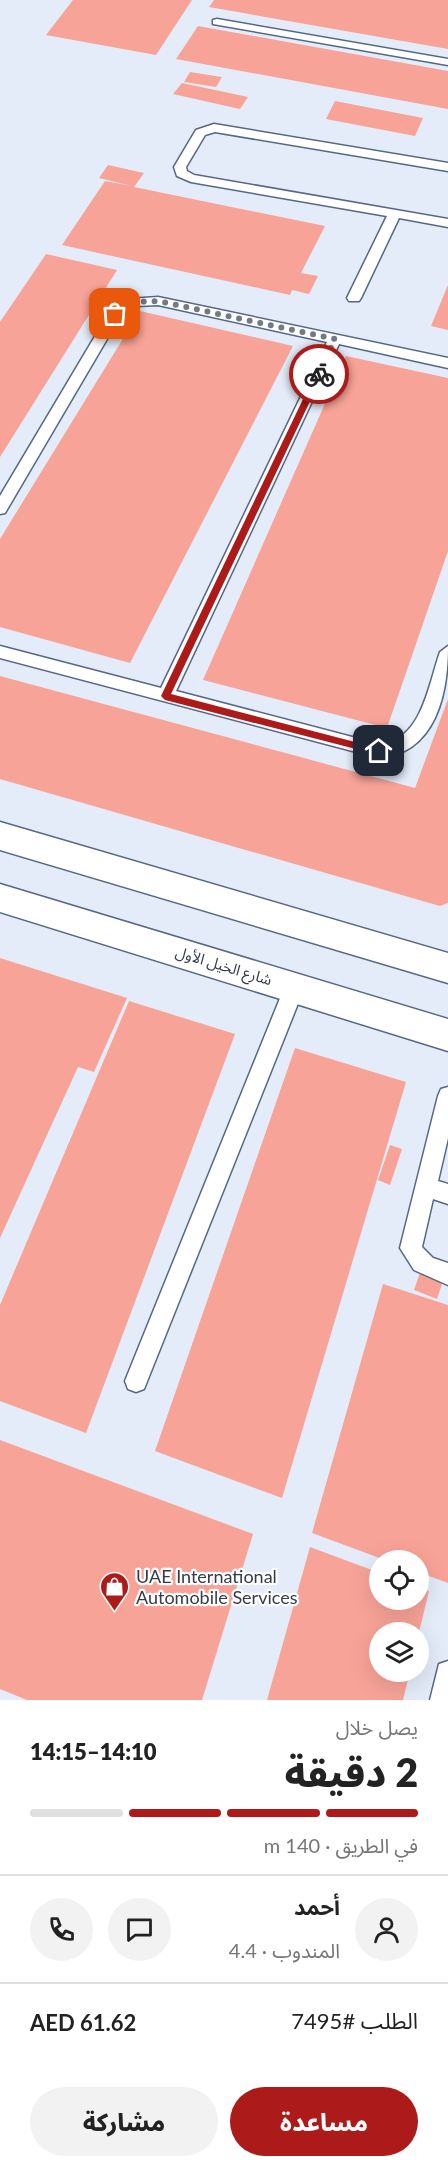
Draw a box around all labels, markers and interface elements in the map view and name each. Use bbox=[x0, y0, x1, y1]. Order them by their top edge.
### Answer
pin bbox=[89, 288, 140, 339]
icon: bag bbox=[98, 297, 131, 330]
courier bbox=[289, 344, 349, 404]
icon: bike bbox=[303, 358, 336, 391]
pin bbox=[353, 725, 404, 776]
icon: home bbox=[362, 734, 395, 767]
street label: شارع الخيل الأول bbox=[172, 942, 275, 992]
map controls bbox=[369, 1550, 429, 1682]
button: locate bbox=[369, 1550, 429, 1610]
place label: UAE International Automobile Services bbox=[136, 1565, 298, 1608]
shop icon: UAE International Automobile Services bbox=[99, 1570, 131, 1612]
button: layers bbox=[369, 1622, 429, 1682]
text: يصل خلال bbox=[336, 1715, 418, 1739]
text: 14:10–14:15 bbox=[30, 1738, 157, 1765]
text: 2 دقيقة bbox=[285, 1749, 418, 1795]
text: في الطريق · 140 m bbox=[264, 1833, 418, 1857]
text: أحمد bbox=[294, 1893, 340, 1920]
button: phone bbox=[30, 1898, 93, 1961]
button: chat bbox=[108, 1898, 171, 1961]
button: person bbox=[355, 1898, 418, 1961]
text: المندوب · 4.4 bbox=[229, 1938, 340, 1962]
text: الطلب #7495 bbox=[291, 2007, 418, 2034]
text: AED 61.62 bbox=[30, 2009, 136, 2036]
button: مشاركة bbox=[30, 2087, 218, 2156]
button: مساعدة bbox=[230, 2087, 418, 2156]

